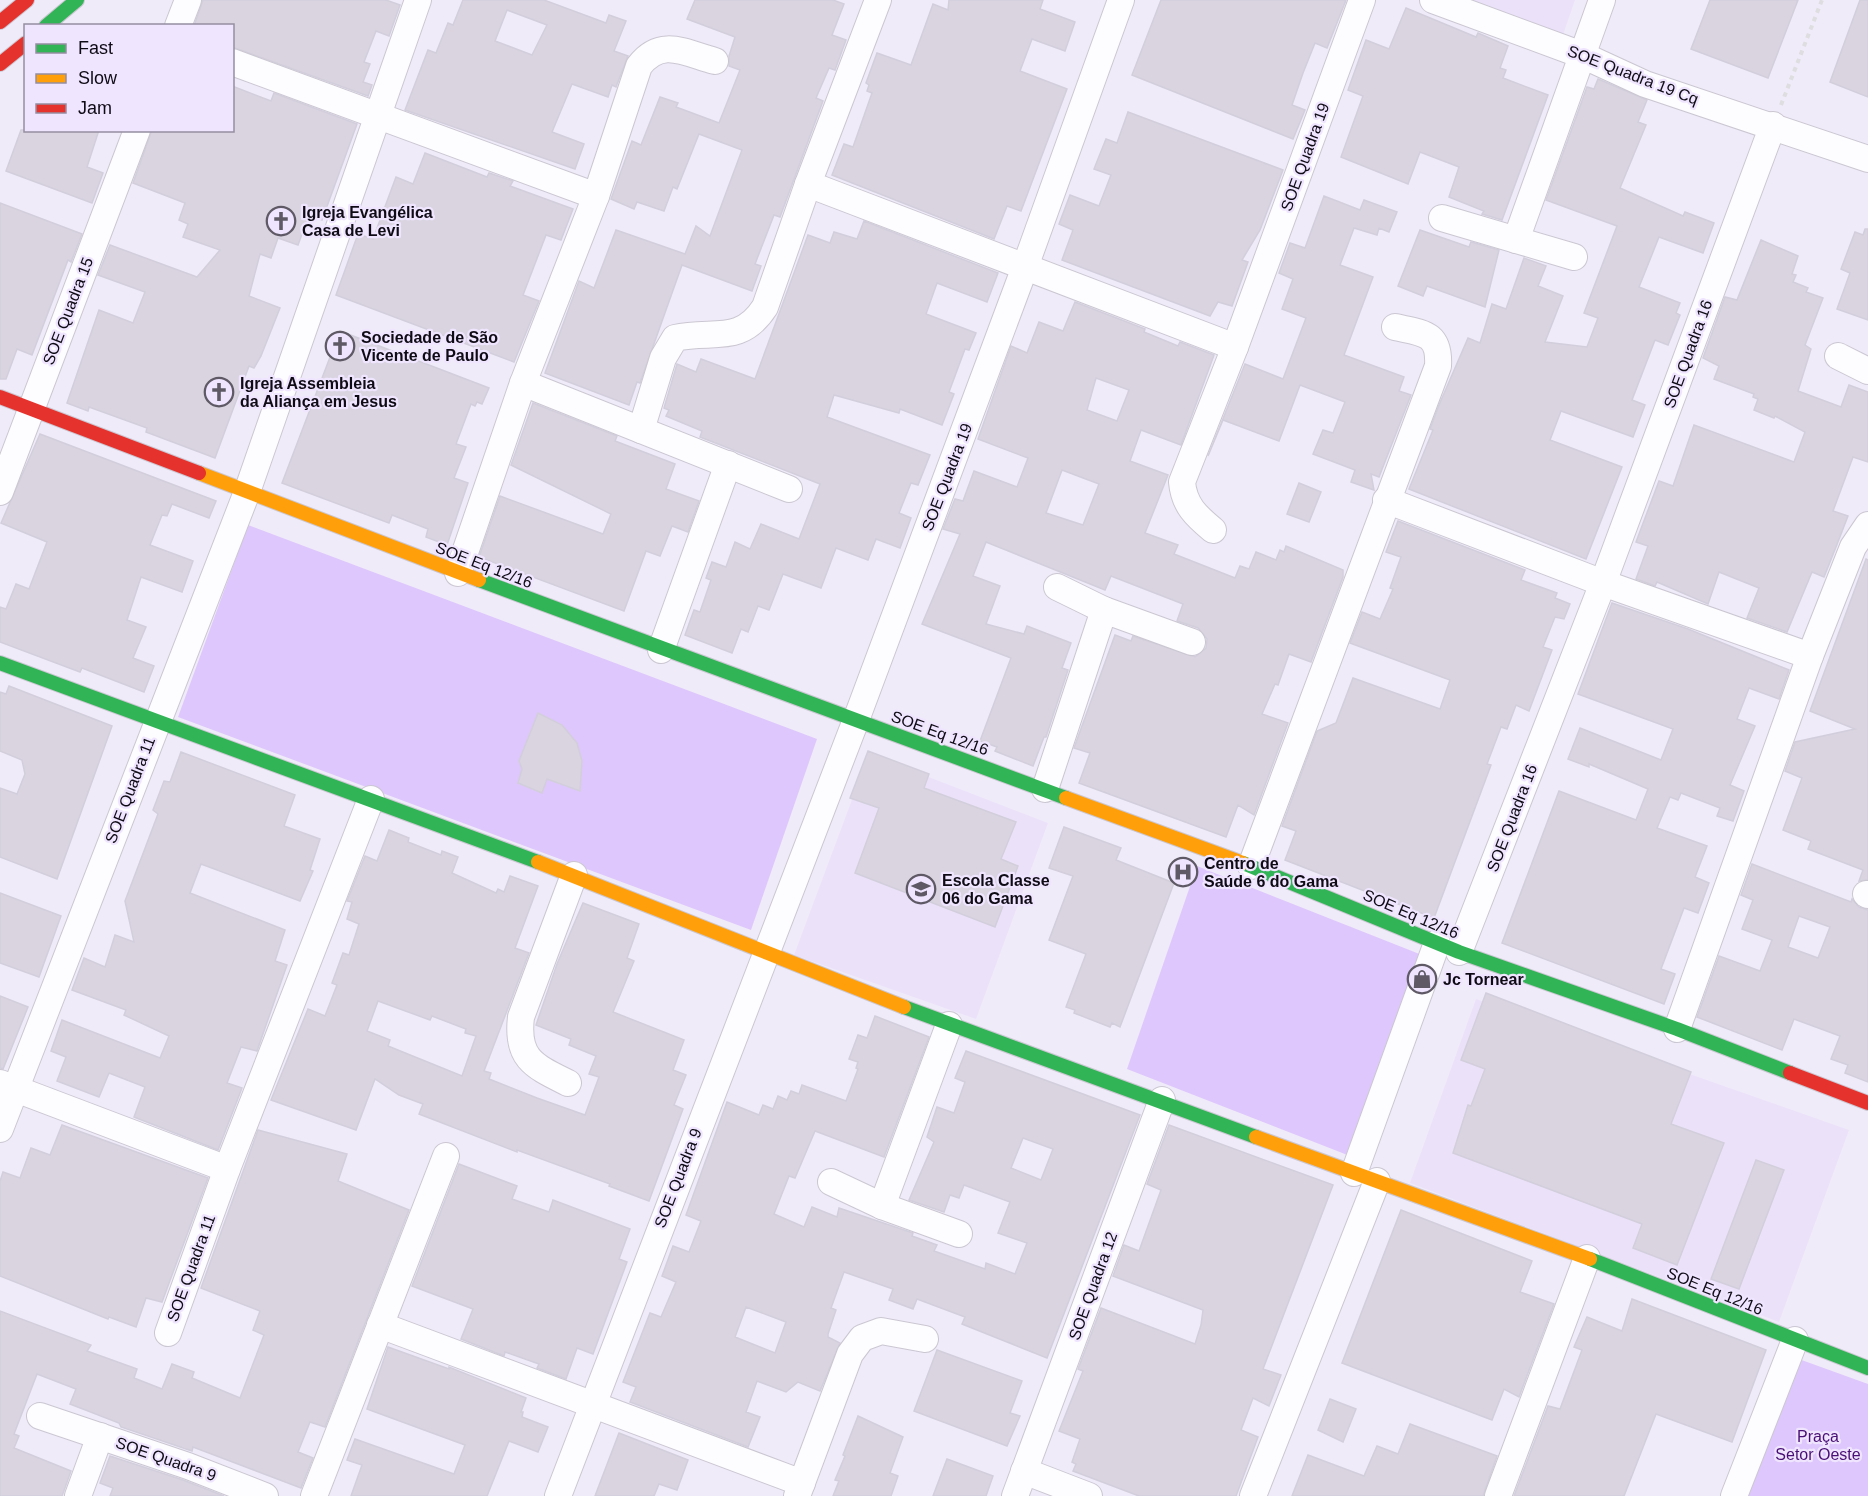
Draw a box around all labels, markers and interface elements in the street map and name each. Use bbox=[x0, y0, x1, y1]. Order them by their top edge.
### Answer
legend bbox=[24, 24, 234, 132]
text: Fast bbox=[78, 38, 113, 58]
street label: SOE Quadra 19 Cq bbox=[1565, 42, 1701, 108]
text: Slow bbox=[78, 68, 118, 88]
text: Jam bbox=[78, 98, 112, 118]
street label: SOE Quadra 19 bbox=[1278, 101, 1332, 213]
place label: Igreja Evangélica Casa de Levi bbox=[302, 204, 433, 239]
church icon: Igreja Evangélica Casa de Levi bbox=[265, 205, 297, 237]
street label: SOE Quadra 15 bbox=[40, 255, 96, 367]
street label: SOE Quadra 16 bbox=[1661, 298, 1715, 410]
place label: Sociedade de São Vicente de Paulo bbox=[361, 329, 498, 364]
church icon: Sociedade de São Vicente de Paulo bbox=[324, 330, 356, 362]
place label: Igreja Assembleia da Aliança em Jesus bbox=[240, 375, 397, 410]
church icon: Igreja Assembleia da Aliança em Jesus bbox=[203, 376, 235, 408]
street label: SOE Quadra 19 bbox=[919, 421, 975, 533]
street label: SOE Eq 12/16 bbox=[433, 539, 535, 591]
street label: SOE Eq 12/16 bbox=[889, 708, 991, 759]
street label: SOE Quadra 11 bbox=[102, 734, 158, 846]
street label: SOE Quadra 16 bbox=[1484, 762, 1540, 874]
place label: Centro de Saúde 6 do Gama bbox=[1204, 855, 1338, 890]
hospital icon: Centro de Saúde 6 do Gama bbox=[1167, 856, 1199, 888]
place label: Escola Classe 06 do Gama bbox=[942, 872, 1050, 907]
school or university icon: Escola Classe 06 do Gama bbox=[905, 873, 937, 905]
street label: SOE Eq 12/16 bbox=[1361, 886, 1461, 942]
shop icon: Jc Tornear bbox=[1406, 963, 1438, 995]
place label: Jc Tornear bbox=[1443, 971, 1524, 988]
street label: SOE Quadra 9 bbox=[651, 1126, 705, 1230]
street label: SOE Quadra 11 bbox=[164, 1212, 218, 1324]
street label: SOE Quadra 12 bbox=[1066, 1230, 1120, 1342]
street label: SOE Eq 12/16 bbox=[1664, 1264, 1766, 1318]
park label: Praça Setor Oeste bbox=[1775, 1428, 1861, 1463]
street label: SOE Quadra 9 bbox=[114, 1434, 218, 1484]

